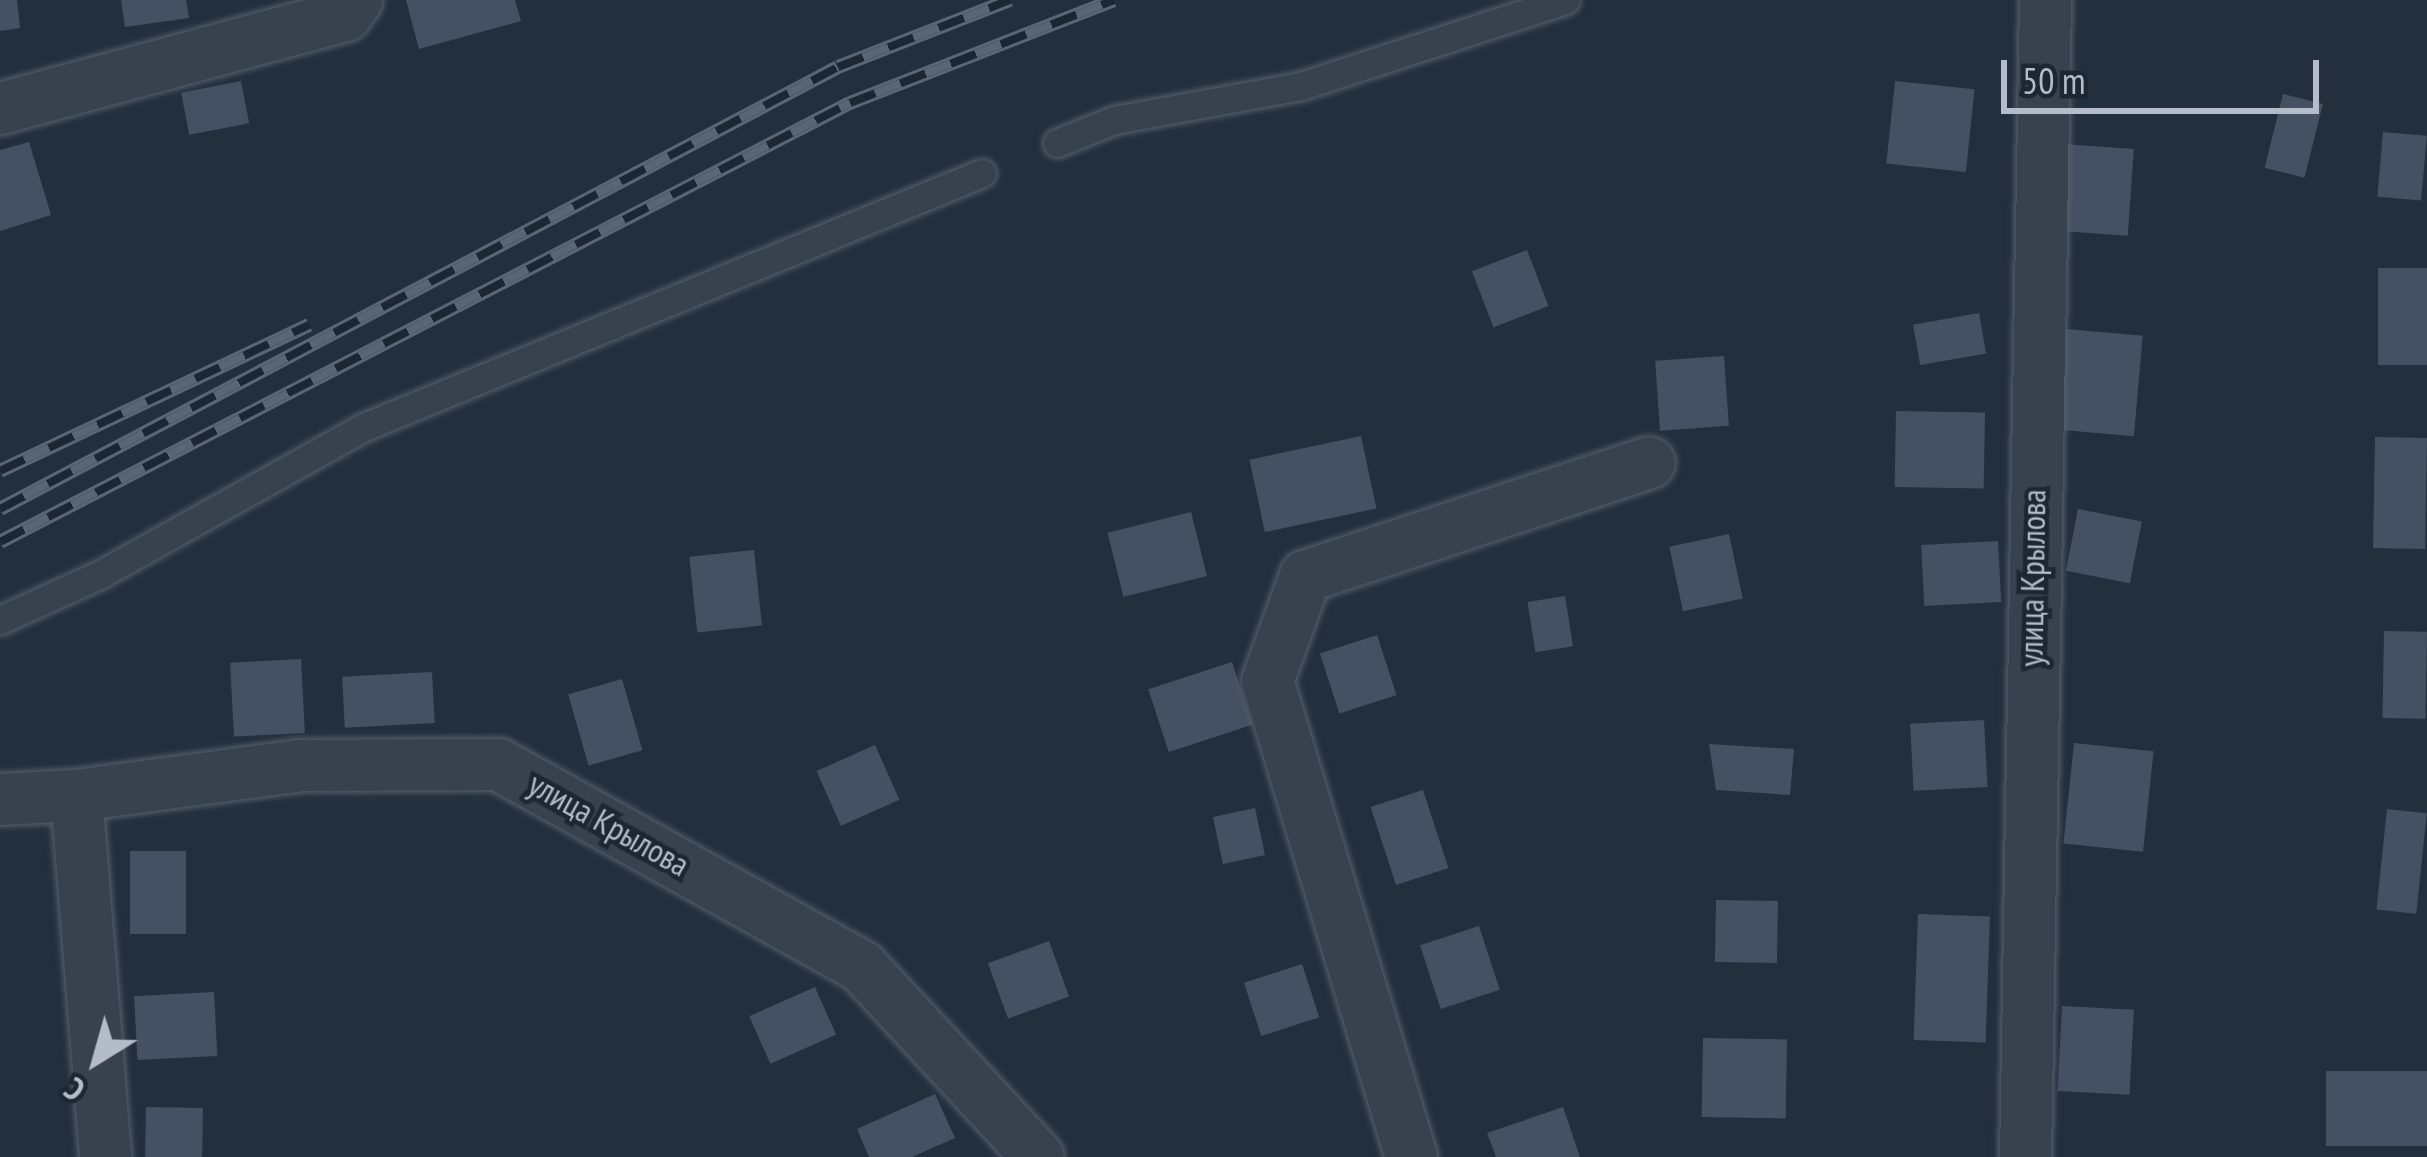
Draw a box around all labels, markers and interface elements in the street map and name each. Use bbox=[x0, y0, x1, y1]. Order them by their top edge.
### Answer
scale bar bbox=[2007, 36, 2325, 110]
text: 50 m bbox=[2022, 57, 2085, 104]
street label: улица Крылова bbox=[2011, 489, 2053, 667]
street label: улица Крылова bbox=[522, 764, 696, 884]
north arrow bbox=[36, 1001, 156, 1121]
text: С bbox=[55, 1068, 93, 1112]

